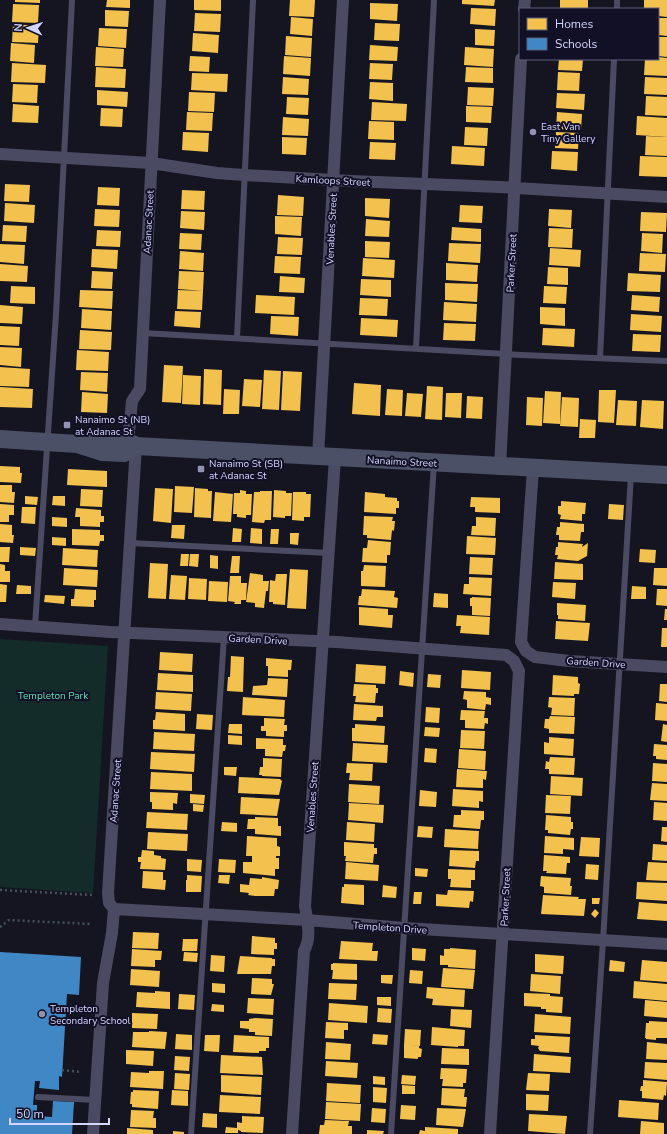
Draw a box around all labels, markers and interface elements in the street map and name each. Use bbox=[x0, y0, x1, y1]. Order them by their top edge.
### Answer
north arrow bbox=[8, 8, 48, 48]
legend bbox=[519, 8, 659, 60]
text: Homes bbox=[555, 16, 593, 32]
text: N bbox=[11, 23, 26, 32]
text: Schools bbox=[555, 36, 598, 52]
place label: East Van Tiny Gallery bbox=[541, 120, 596, 146]
marker: East Van Tiny Gallery bbox=[528, 127, 538, 137]
street label: Kamloops Street bbox=[295, 172, 371, 190]
street label: Adanac Street bbox=[140, 189, 158, 254]
street label: Venables Street bbox=[323, 193, 341, 266]
street label: Parker Street bbox=[503, 233, 521, 293]
place label: Nanaimo St (NB) at Adanac St bbox=[75, 413, 150, 439]
marker: Nanaimo St (NB) at Adanac St bbox=[62, 420, 72, 430]
street label: Nanaimo Street bbox=[367, 453, 438, 471]
place label: Nanaimo St (SB) at Adanac St bbox=[209, 457, 283, 483]
marker: Nanaimo St (SB) at Adanac St bbox=[196, 464, 206, 474]
street label: Garden Drive bbox=[228, 631, 288, 649]
street label: Garden Drive bbox=[566, 654, 626, 672]
park label: Templeton Park bbox=[18, 689, 89, 703]
street label: Adanac Street bbox=[107, 758, 125, 823]
street label: Venables Street bbox=[303, 761, 323, 834]
street label: Parker Street bbox=[497, 867, 515, 927]
street label: Templeton Drive bbox=[352, 918, 427, 938]
place label: Templeton Secondary School bbox=[50, 1002, 131, 1028]
marker: Templeton Secondary School bbox=[37, 1009, 47, 1019]
scale bar bbox=[10, 1100, 109, 1126]
text: 50 m bbox=[16, 1106, 44, 1122]

